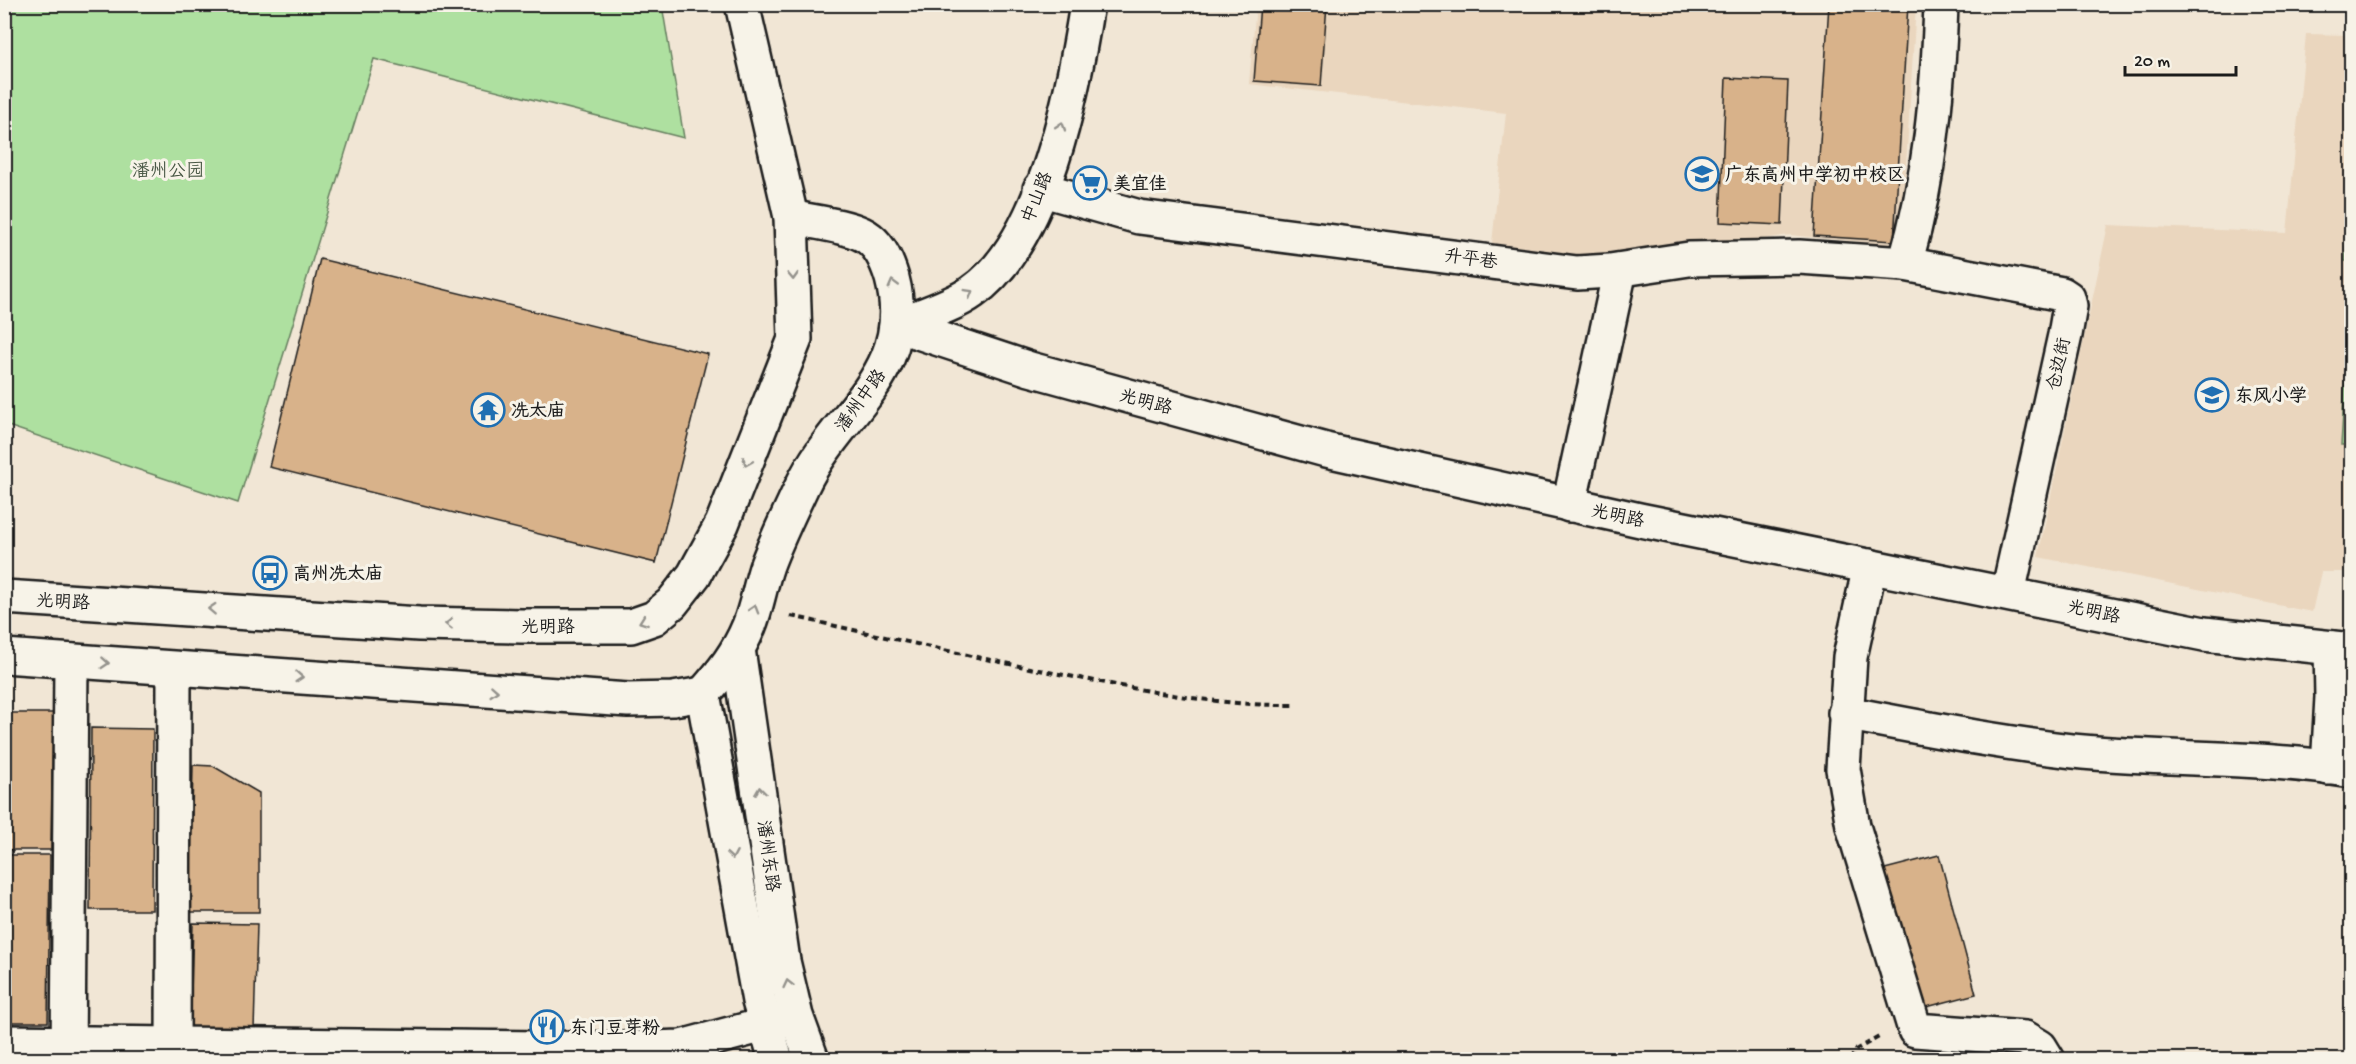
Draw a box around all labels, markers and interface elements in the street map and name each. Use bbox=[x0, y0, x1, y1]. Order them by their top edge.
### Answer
scale bar bbox=[2125, 39, 2236, 77]
text: 20 m bbox=[2134, 52, 2170, 73]
one-way arrow bbox=[1054, 121, 1066, 132]
school or university icon: 广东高州中学初中校区 bbox=[1684, 156, 1720, 192]
park label: 潘州公园 bbox=[132, 161, 204, 183]
place label: 广东高州中学初中校区 bbox=[1725, 164, 1905, 187]
supermarket icon: 美宜佳 bbox=[1072, 165, 1108, 201]
street label: 中山路 bbox=[1018, 169, 1058, 227]
place label: 美宜佳 bbox=[1113, 174, 1167, 196]
street label: 升平巷 bbox=[1442, 245, 1499, 275]
one-way arrow bbox=[786, 271, 799, 280]
one-way arrow bbox=[888, 279, 901, 289]
one-way arrow bbox=[963, 288, 973, 300]
street label: 仓边街 bbox=[2043, 336, 2076, 393]
street label: 潘州中路 bbox=[832, 366, 892, 437]
school or university icon: 东风小学 bbox=[2194, 377, 2230, 413]
street label: 光明路 bbox=[1117, 385, 1174, 421]
place label: 东风小学 bbox=[2235, 386, 2307, 408]
temple icon: 冼太庙 bbox=[470, 392, 506, 428]
place label: 冼太庙 bbox=[511, 400, 565, 423]
one-way arrow bbox=[742, 456, 754, 467]
street label: 光明路 bbox=[1589, 501, 1646, 533]
bus stop icon: 高州冼太庙 bbox=[252, 555, 288, 591]
place label: 高州冼太庙 bbox=[293, 563, 383, 586]
street label: 光明路 bbox=[35, 591, 90, 615]
street label: 光明路 bbox=[2065, 597, 2122, 629]
one-way arrow bbox=[207, 603, 216, 616]
one-way arrow bbox=[747, 604, 759, 615]
one-way arrow bbox=[639, 614, 649, 627]
street label: 光明路 bbox=[521, 617, 575, 639]
one-way arrow bbox=[445, 618, 454, 631]
one-way arrow bbox=[100, 657, 109, 670]
one-way arrow bbox=[295, 671, 304, 684]
one-way arrow bbox=[489, 685, 498, 698]
one-way arrow bbox=[754, 786, 766, 795]
street label: 潘州东路 bbox=[751, 819, 783, 893]
one-way arrow bbox=[725, 849, 738, 859]
one-way arrow bbox=[783, 979, 796, 989]
restaurant icon: 东门豆芽粉 bbox=[529, 1009, 565, 1045]
place label: 东门豆芽粉 bbox=[570, 1018, 660, 1040]

